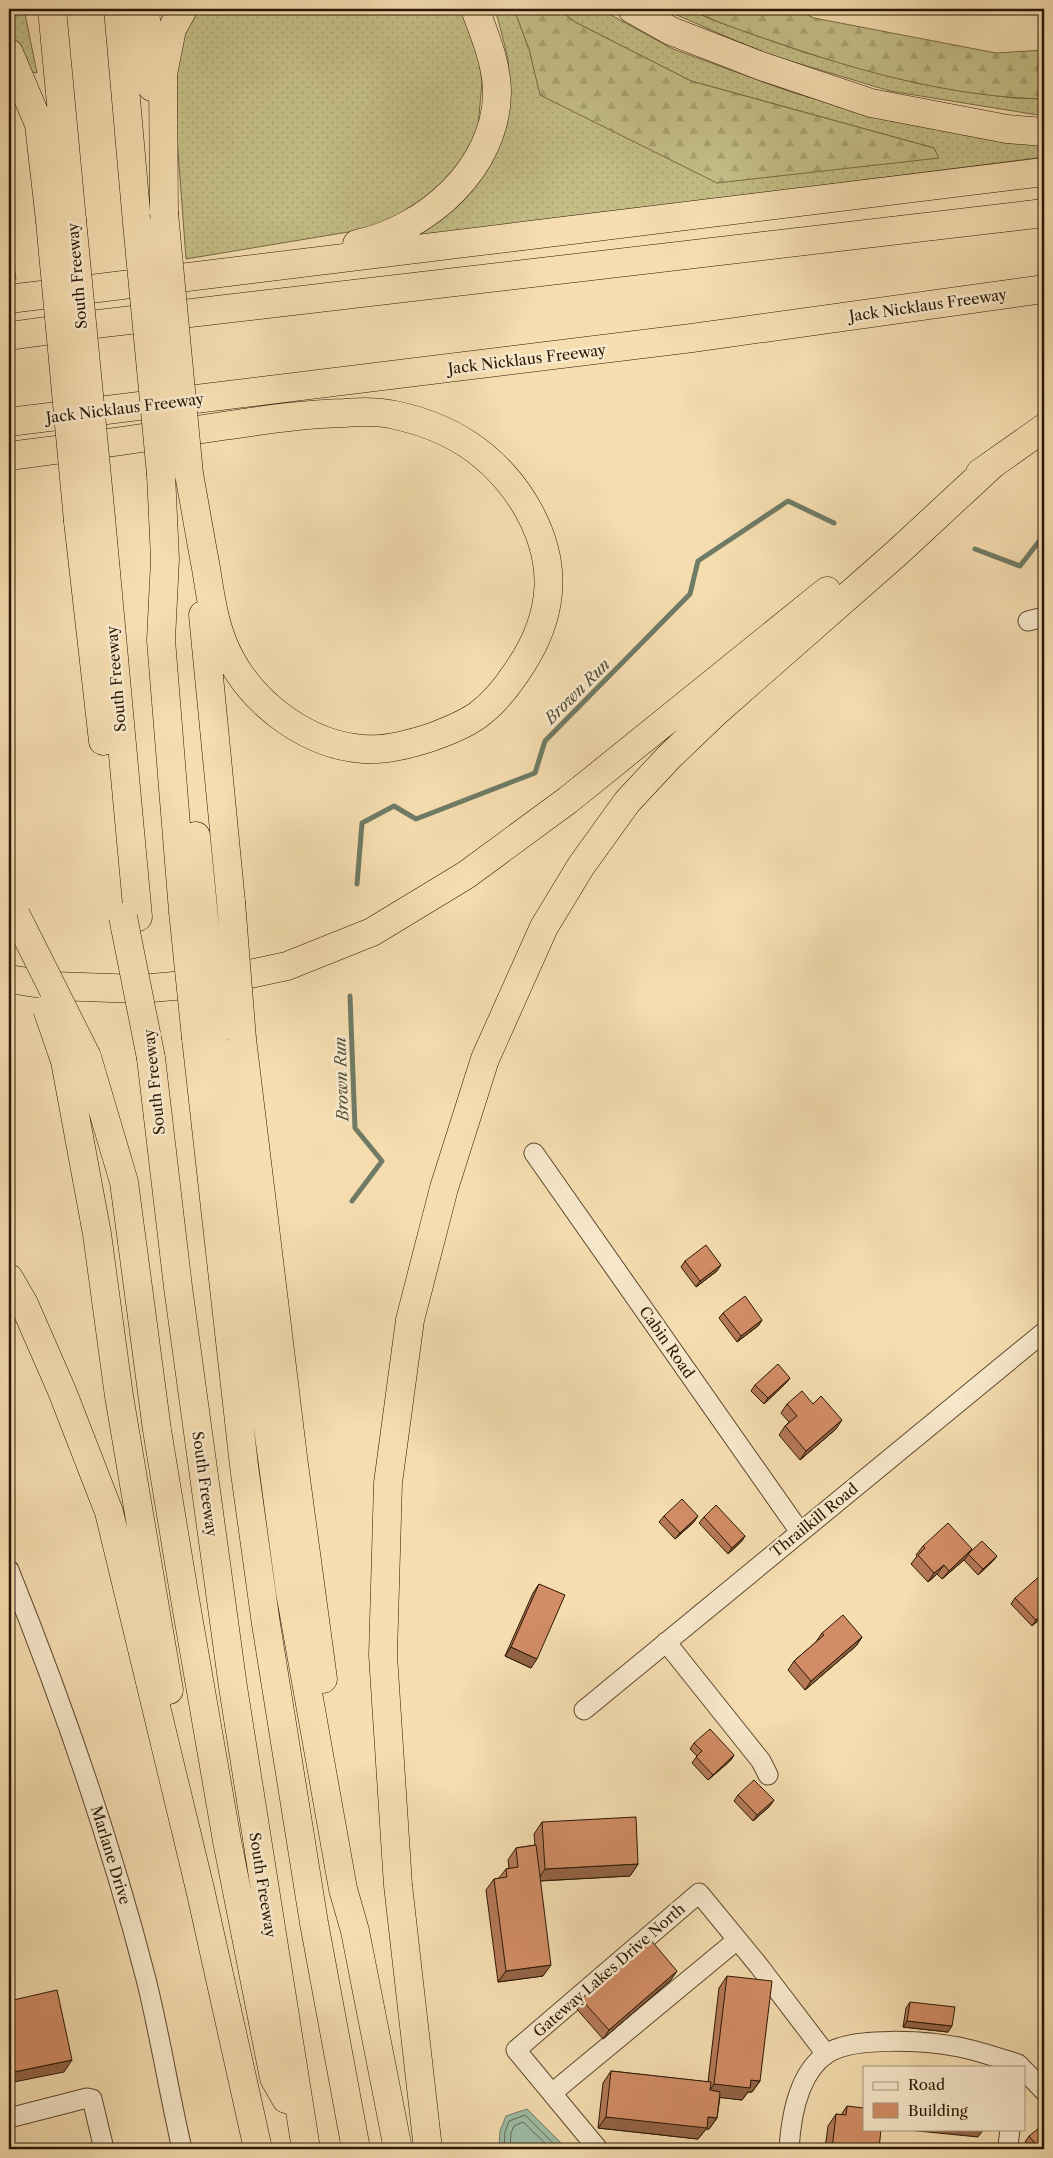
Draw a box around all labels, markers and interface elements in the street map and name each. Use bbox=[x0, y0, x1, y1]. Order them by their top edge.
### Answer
street label: South Freeway bbox=[63, 222, 91, 330]
street label: Jack Nicklaus Freeway bbox=[846, 284, 1009, 326]
street label: Jack Nicklaus Freeway bbox=[445, 340, 608, 378]
street label: Jack Nicklaus Freeway bbox=[43, 389, 206, 427]
street label: South Freeway bbox=[102, 625, 130, 733]
water label: Brown Run bbox=[539, 654, 614, 729]
street label: South Freeway bbox=[139, 1027, 169, 1136]
water label: Brown Run bbox=[330, 1036, 353, 1124]
street label: Cabin Road bbox=[635, 1302, 699, 1382]
street label: South Freeway bbox=[188, 1430, 222, 1539]
street label: Thrailkill Road bbox=[766, 1479, 862, 1561]
street label: Marlane Drive bbox=[87, 1803, 135, 1907]
street label: South Freeway bbox=[245, 1831, 281, 1940]
street label: Gateway Lakes Drive North bbox=[529, 1899, 689, 2041]
legend bbox=[863, 2066, 1026, 2130]
text: Road bbox=[908, 2075, 945, 2094]
text: Building bbox=[908, 2101, 968, 2120]

